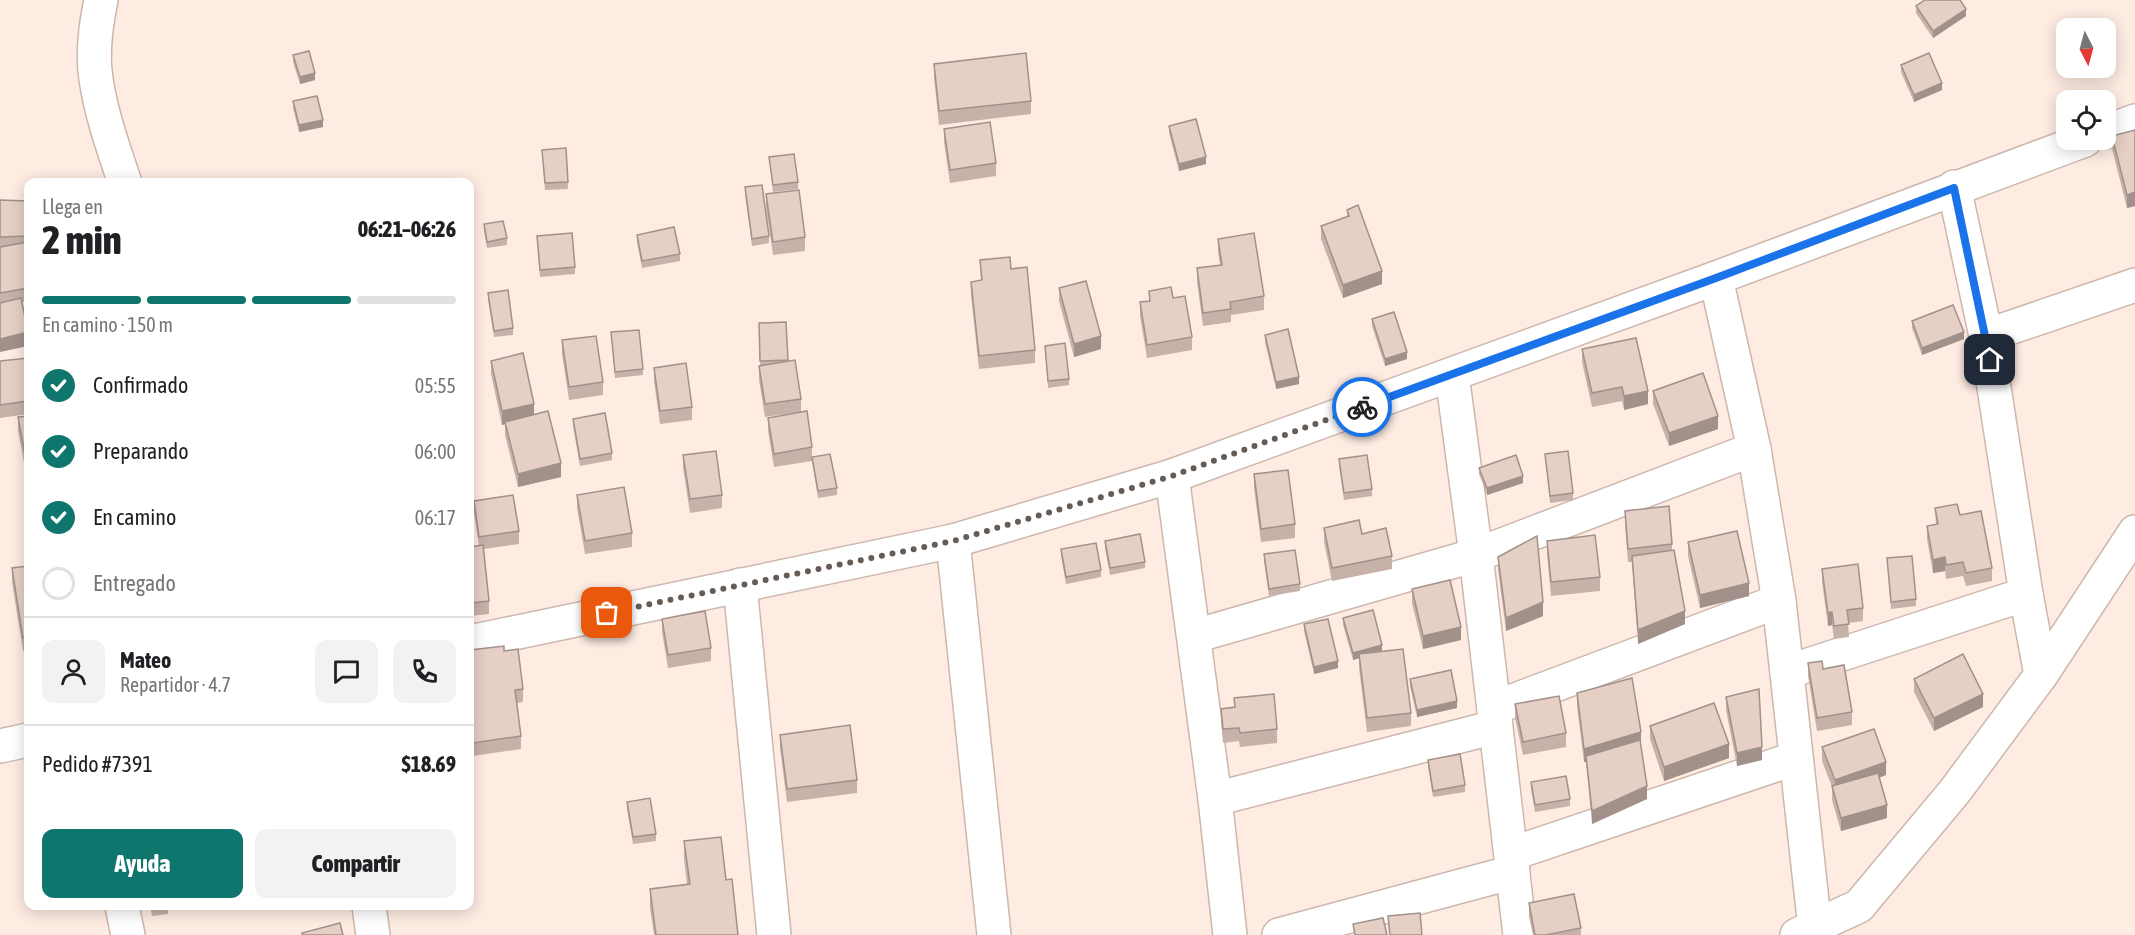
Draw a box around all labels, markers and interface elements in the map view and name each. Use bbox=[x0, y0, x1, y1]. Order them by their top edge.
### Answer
north arrow bbox=[2056, 18, 2116, 78]
map controls bbox=[2056, 18, 2116, 150]
button: locate bbox=[2056, 90, 2116, 150]
text: Llega en bbox=[42, 195, 103, 218]
text: 06:21–06:26 bbox=[358, 216, 456, 242]
text: 2 min bbox=[42, 218, 122, 262]
text: En camino · 150 m bbox=[42, 313, 173, 336]
pin bbox=[1964, 334, 2015, 385]
icon: home bbox=[1973, 343, 2006, 376]
icon: check bbox=[42, 369, 75, 402]
text: Confirmado bbox=[93, 372, 188, 398]
text: 05:55 bbox=[415, 374, 456, 397]
courier bbox=[1332, 377, 1392, 437]
icon: bike bbox=[1346, 391, 1379, 424]
icon: check bbox=[42, 435, 75, 468]
text: Preparando bbox=[93, 438, 189, 464]
text: 06:00 bbox=[414, 440, 456, 463]
icon: check bbox=[42, 501, 75, 534]
text: En camino bbox=[93, 504, 176, 530]
text: 06:17 bbox=[415, 506, 456, 529]
text: Entregado bbox=[93, 570, 176, 596]
pin bbox=[581, 587, 632, 638]
icon: bag bbox=[590, 596, 623, 629]
button: person bbox=[42, 640, 105, 703]
button: chat bbox=[315, 640, 378, 703]
button: phone bbox=[393, 640, 456, 703]
text: Mateo bbox=[120, 647, 171, 673]
text: Repartidor · 4.7 bbox=[120, 673, 231, 696]
text: Pedido #7391 bbox=[42, 751, 153, 777]
text: $18.69 bbox=[401, 751, 456, 777]
button: Ayuda bbox=[42, 829, 243, 898]
button: Compartir bbox=[255, 829, 456, 898]

